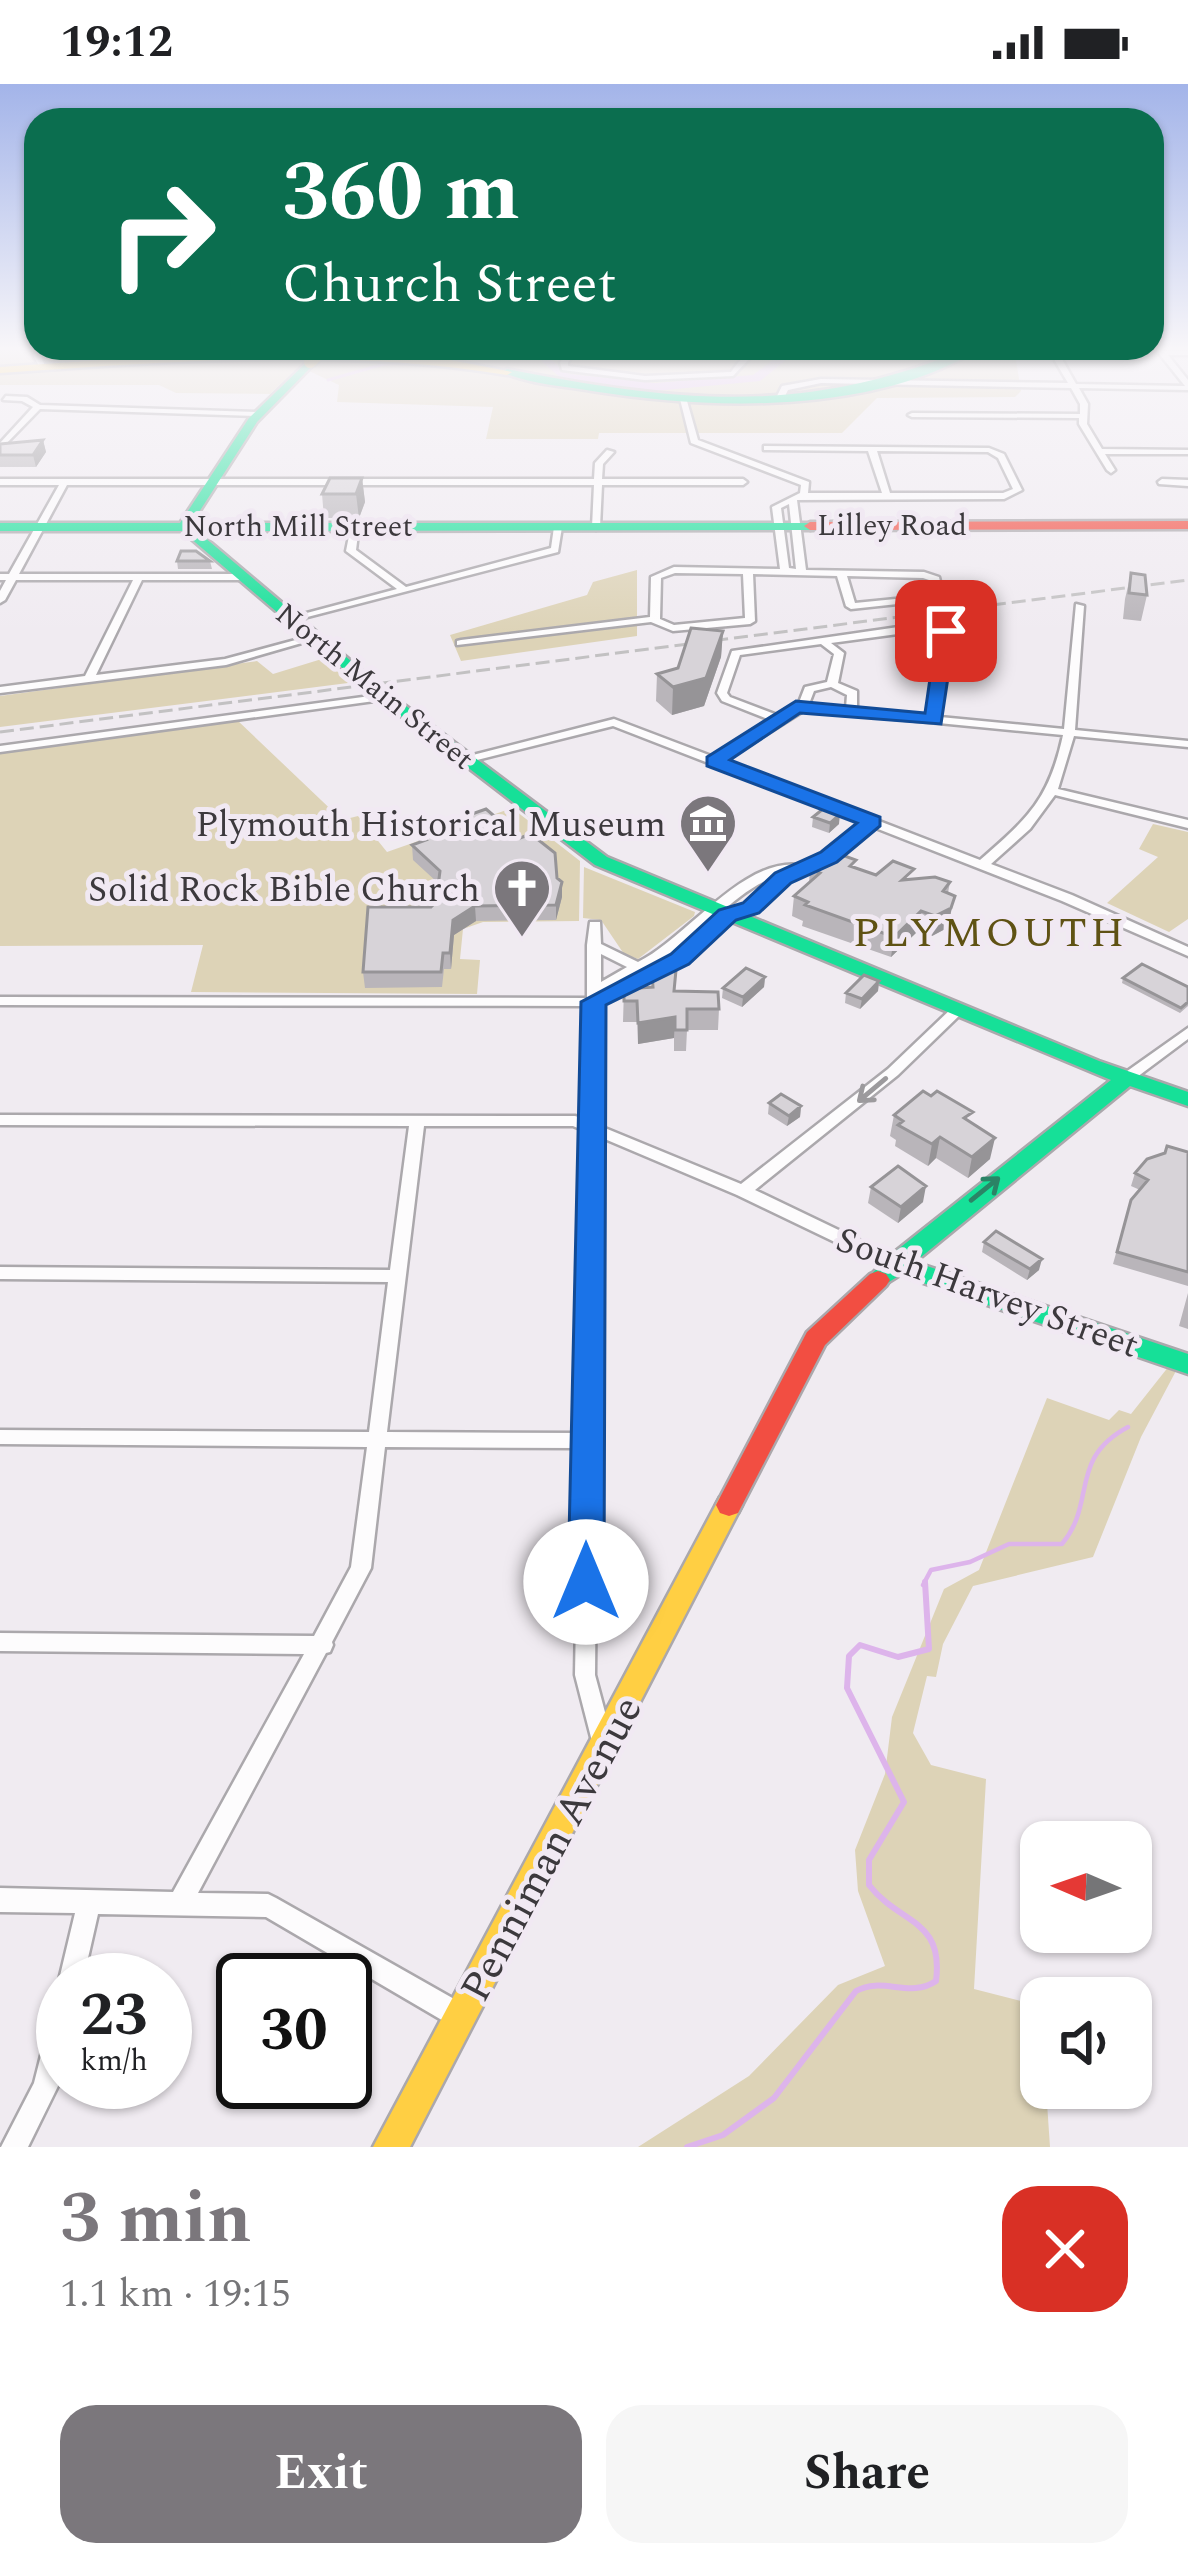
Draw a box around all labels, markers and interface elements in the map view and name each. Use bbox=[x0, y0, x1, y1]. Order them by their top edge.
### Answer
text: 19:12 bbox=[60, 8, 173, 77]
text: 360 m bbox=[282, 129, 520, 257]
icon: right bbox=[84, 156, 240, 312]
text: Church Street bbox=[282, 244, 617, 326]
street label: Lilley Road bbox=[817, 503, 967, 549]
street label: North Mill Street bbox=[183, 504, 413, 550]
pin bbox=[895, 580, 997, 682]
street label: North Main Street bbox=[265, 592, 484, 781]
icon: arrive bbox=[913, 598, 979, 664]
museum icon: Plymouth Historical Museum bbox=[677, 792, 739, 874]
place label: Plymouth Historical Museum bbox=[195, 798, 666, 853]
church icon: Solid Rock Bible Church bbox=[491, 857, 553, 939]
place label: Solid Rock Bible Church bbox=[88, 863, 480, 918]
district label: PLYMOUTH bbox=[853, 902, 1127, 965]
one-way arrow bbox=[856, 1077, 888, 1103]
one-way arrow bbox=[969, 1177, 1001, 1203]
street label: South Harvey Street bbox=[828, 1213, 1146, 1374]
position arrow bbox=[523, 1519, 649, 1645]
street label: Penniman Avenue bbox=[445, 1685, 659, 2013]
north arrow bbox=[1020, 1821, 1152, 1953]
map controls bbox=[1020, 1821, 1152, 2109]
speed limit sign: 30 bbox=[216, 1953, 372, 2109]
text: 23 bbox=[80, 1970, 148, 2062]
button: sound bbox=[1020, 1977, 1152, 2109]
text: km/h bbox=[80, 2038, 148, 2084]
text: 3 min bbox=[60, 2165, 252, 2274]
button: close bbox=[1002, 2186, 1128, 2312]
text: 1.1 km · 19:15 bbox=[60, 2265, 291, 2324]
button: Exit bbox=[60, 2405, 582, 2543]
button: Share bbox=[606, 2405, 1128, 2543]

